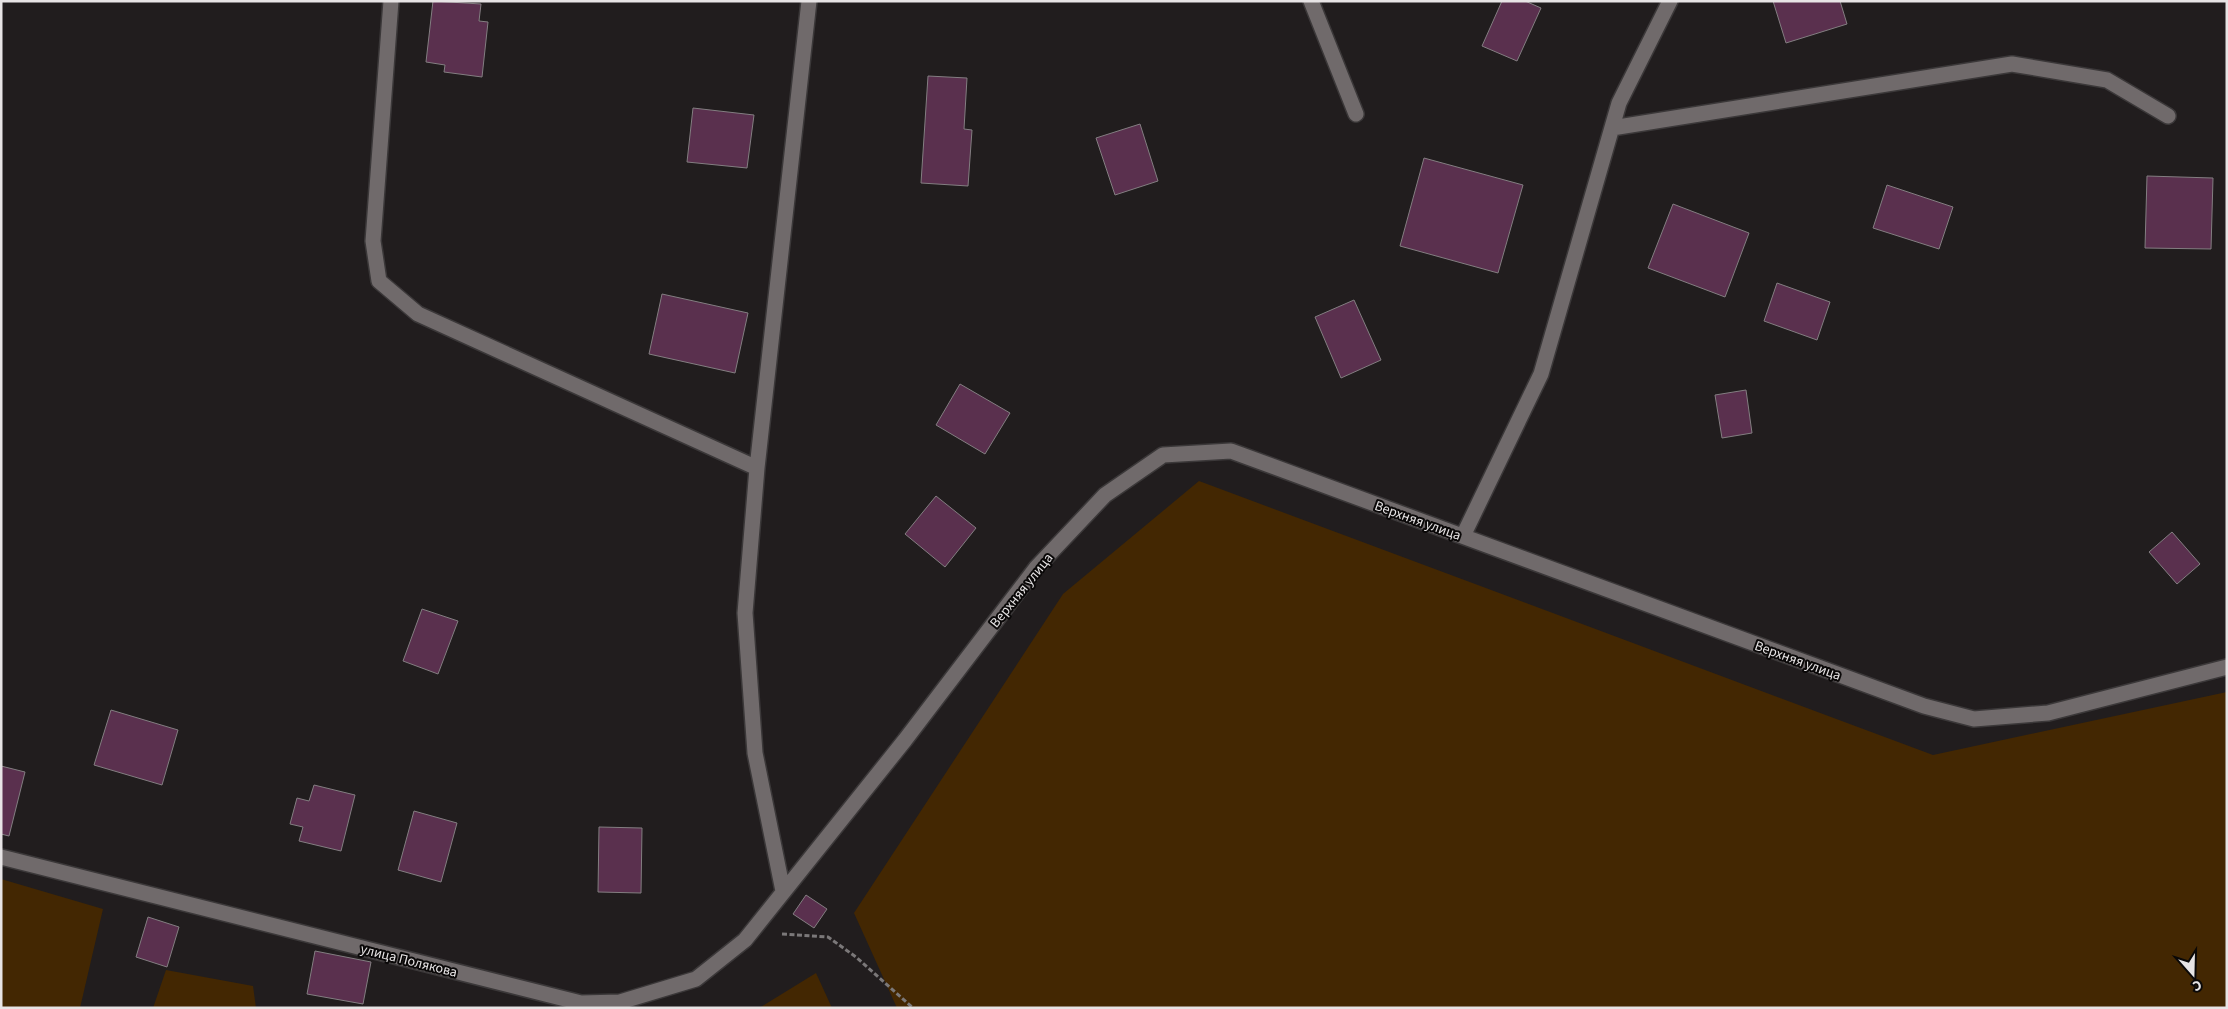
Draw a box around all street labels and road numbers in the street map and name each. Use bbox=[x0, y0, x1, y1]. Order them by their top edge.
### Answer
street label: Верхняя улица bbox=[1372, 496, 1464, 546]
street label: Верхняя улица bbox=[985, 549, 1058, 632]
street label: Верхняя улица bbox=[1752, 636, 1844, 686]
street label: улица Полякова bbox=[358, 939, 459, 983]

